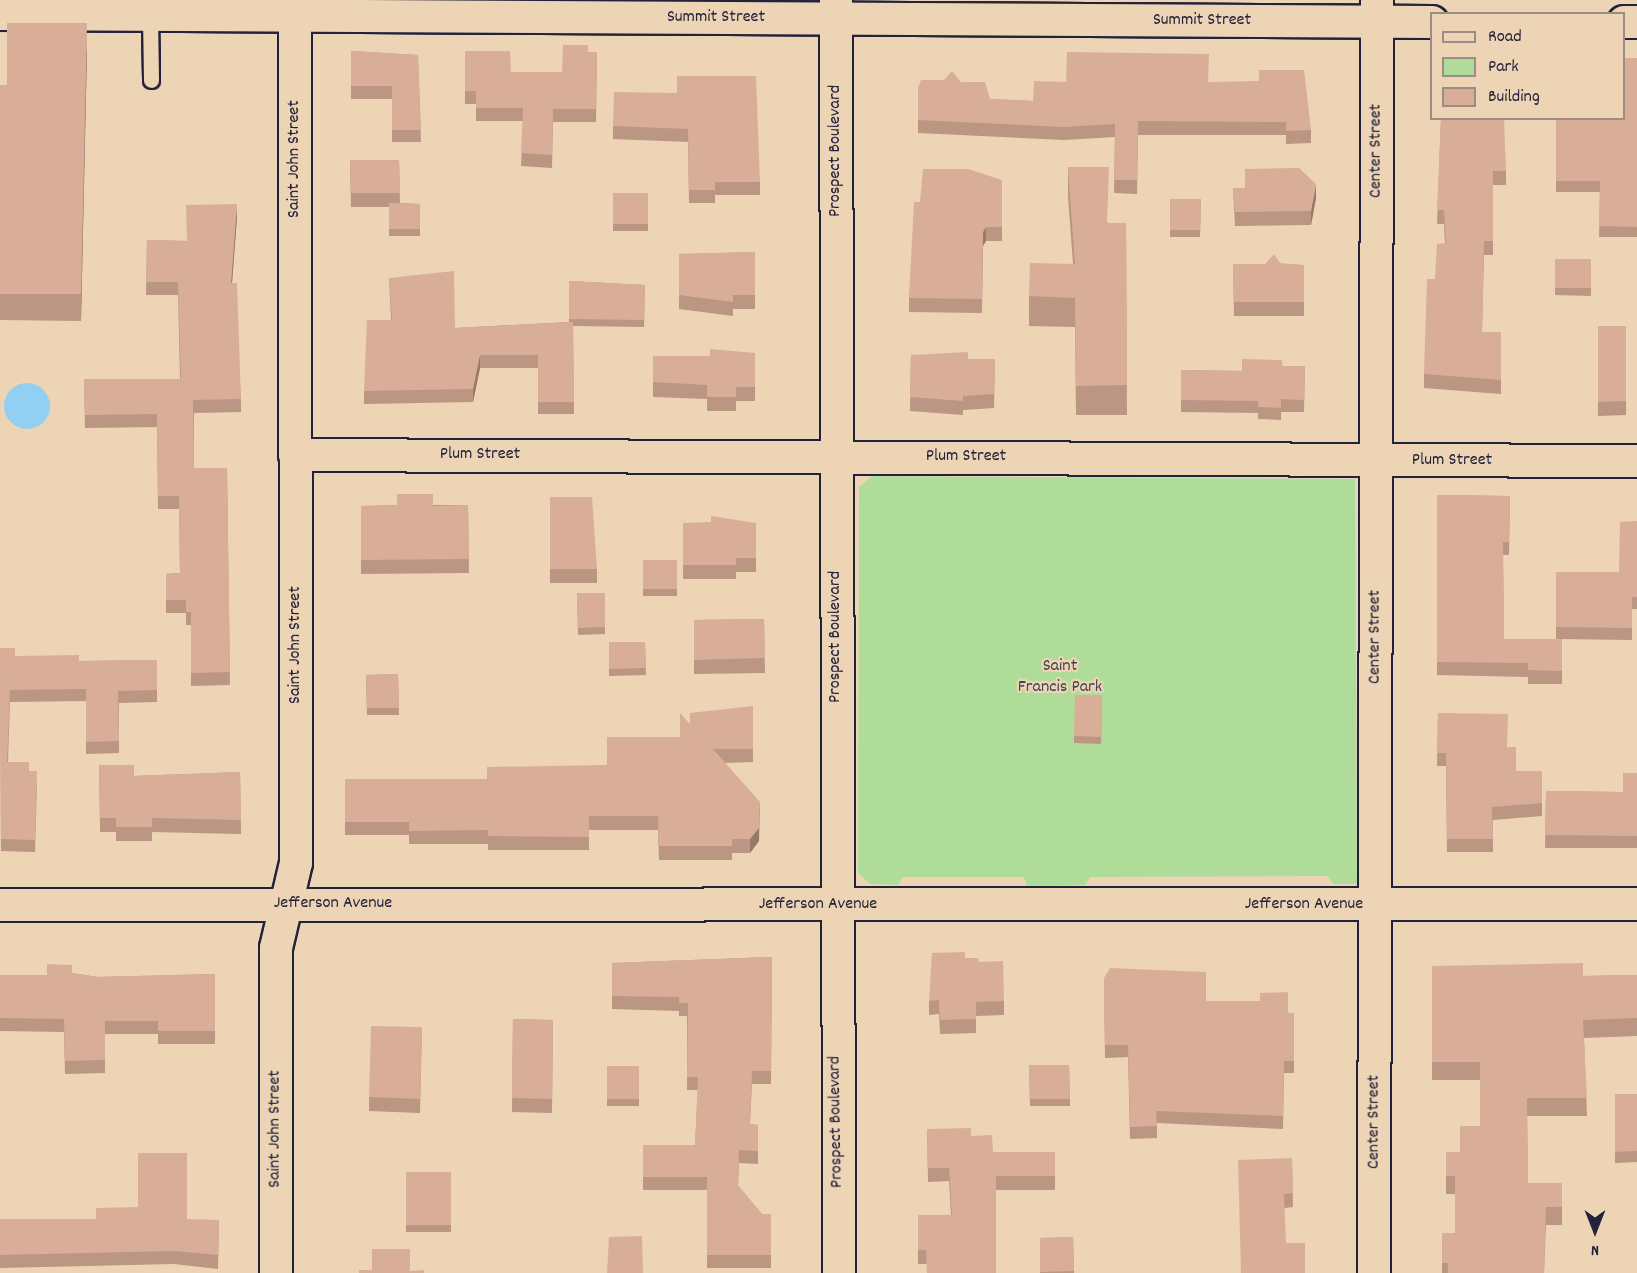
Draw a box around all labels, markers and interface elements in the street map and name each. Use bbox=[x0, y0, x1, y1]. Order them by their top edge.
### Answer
street label: Summit Street bbox=[667, 7, 765, 29]
street label: Summit Street bbox=[1153, 10, 1251, 32]
legend bbox=[1430, 12, 1625, 120]
text: Road bbox=[1488, 25, 1522, 50]
text: Park bbox=[1488, 55, 1519, 80]
street label: Prospect Boulevard bbox=[825, 85, 847, 217]
text: Building bbox=[1488, 85, 1540, 110]
street label: Saint John Street bbox=[284, 100, 306, 218]
street label: Center Street bbox=[1366, 104, 1388, 198]
street label: Plum Street bbox=[440, 444, 520, 466]
street label: Plum Street bbox=[926, 446, 1006, 468]
street label: Plum Street bbox=[1412, 450, 1492, 472]
street label: Prospect Boulevard bbox=[825, 571, 847, 703]
street label: Saint John Street bbox=[285, 586, 307, 704]
street label: Center Street bbox=[1365, 590, 1387, 684]
park label: Saint Francis Park bbox=[1018, 657, 1102, 700]
street label: Jefferson Avenue bbox=[274, 893, 392, 915]
street label: Jefferson Avenue bbox=[759, 894, 877, 916]
street label: Jefferson Avenue bbox=[1245, 894, 1363, 916]
street label: Prospect Boulevard bbox=[825, 1056, 849, 1188]
street label: Saint John Street bbox=[265, 1070, 287, 1188]
street label: Center Street bbox=[1364, 1075, 1386, 1169]
north arrow bbox=[1565, 1201, 1625, 1261]
text: N bbox=[1591, 1238, 1599, 1261]

